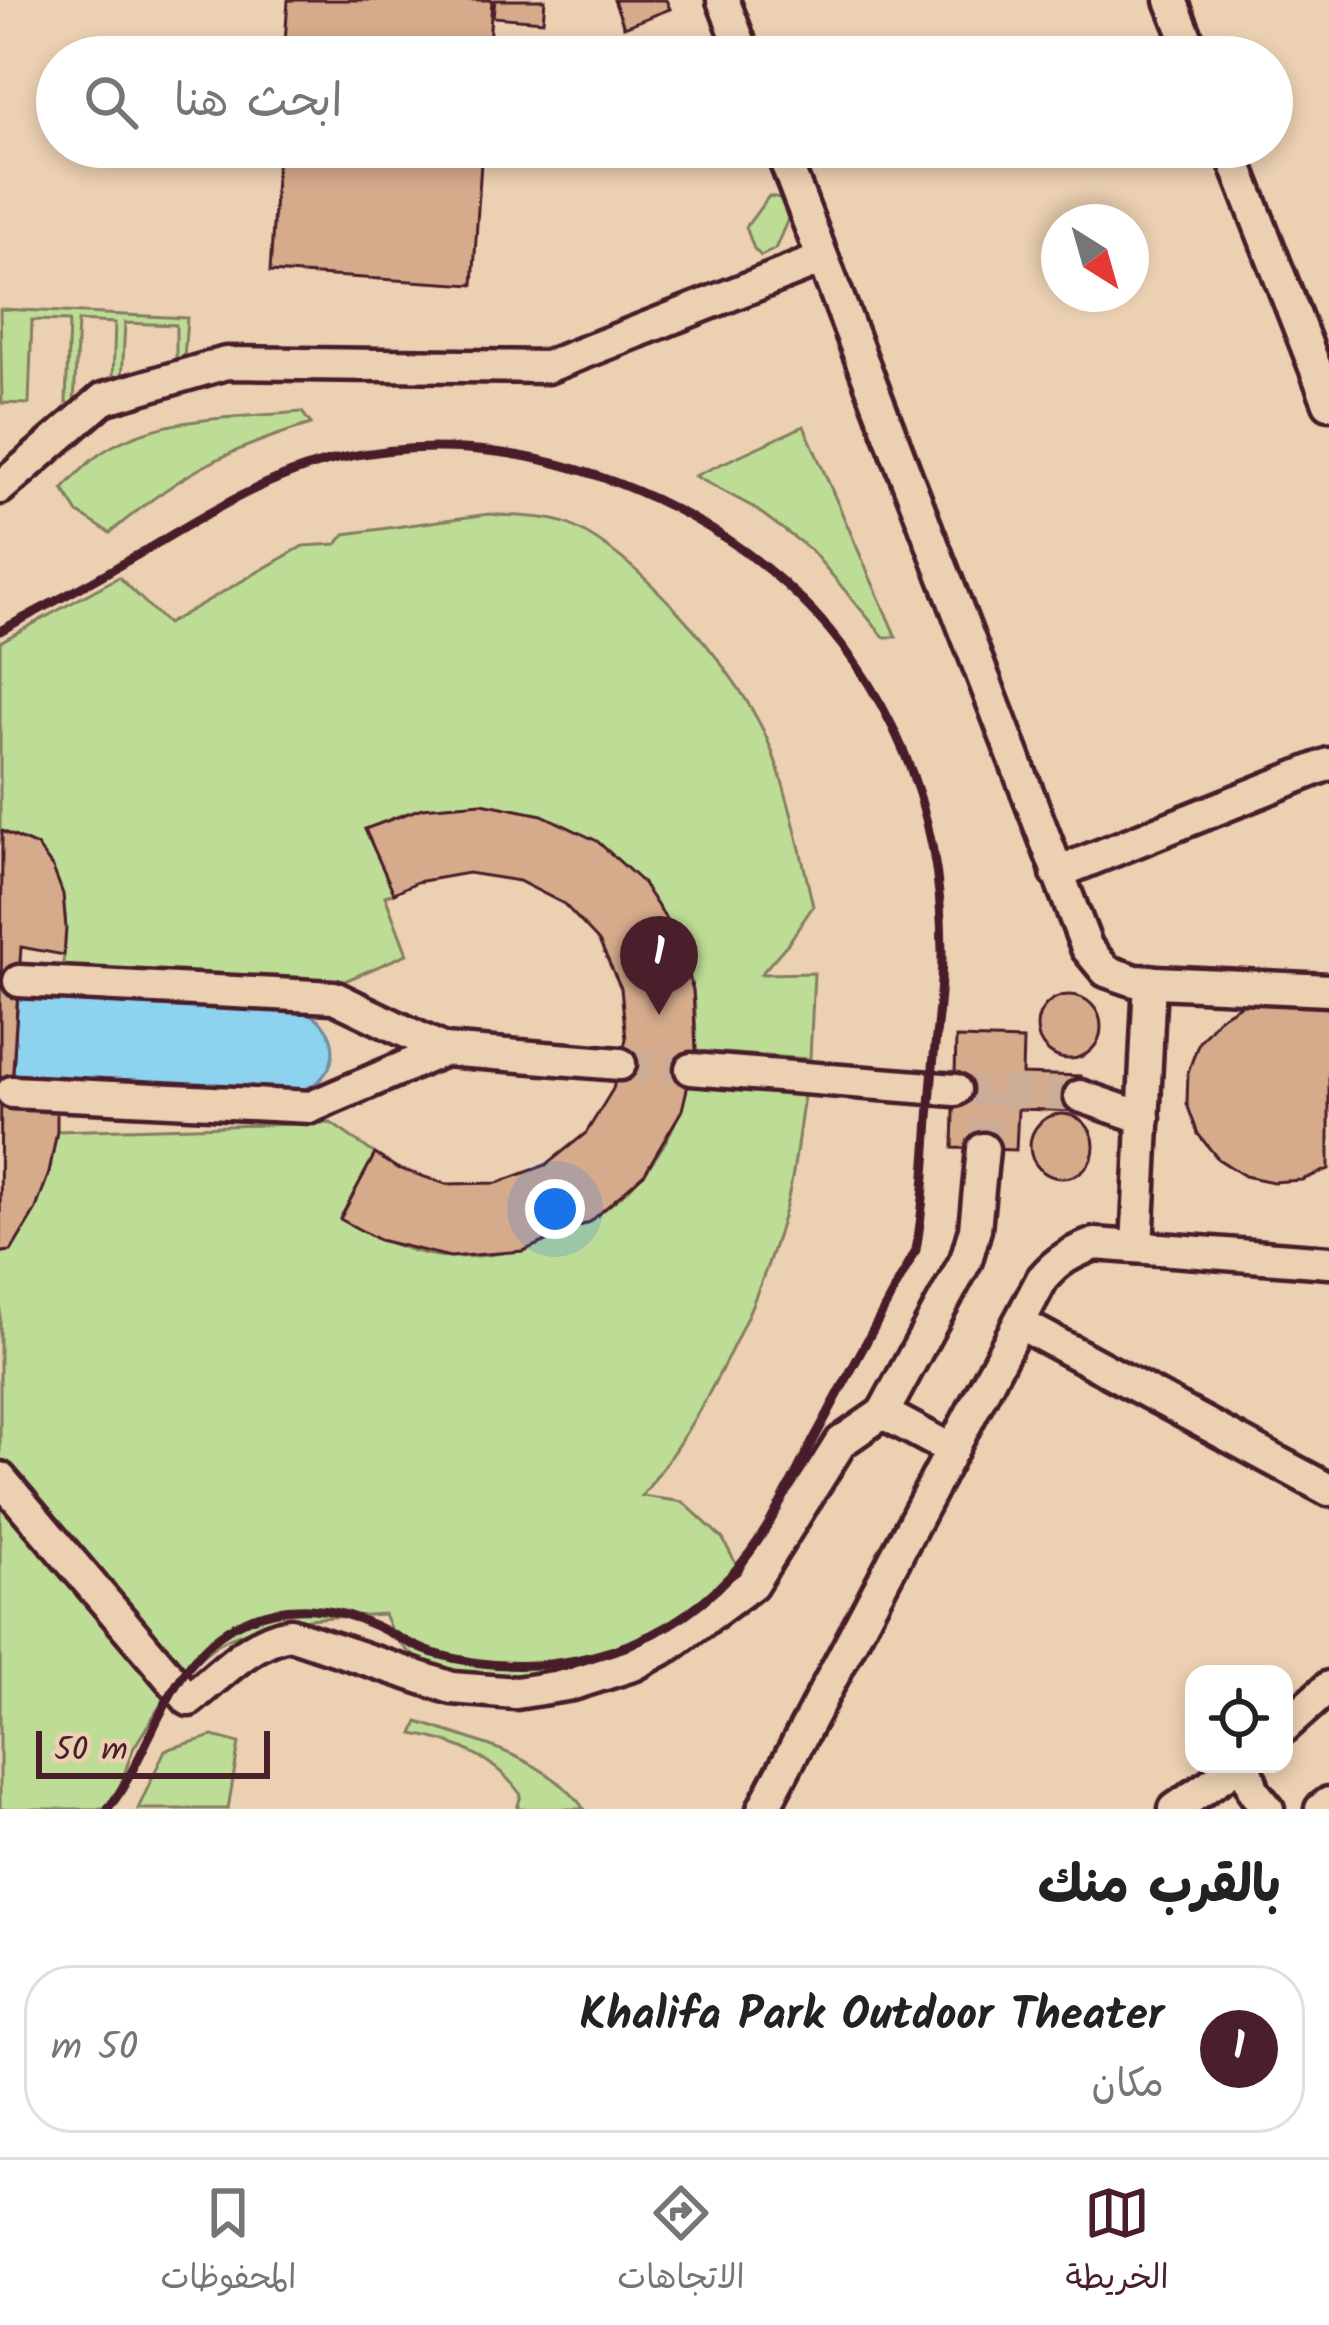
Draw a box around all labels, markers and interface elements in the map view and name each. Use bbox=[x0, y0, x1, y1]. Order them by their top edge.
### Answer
search box bbox=[36, 36, 1293, 168]
text: ابحث هنا bbox=[174, 67, 342, 139]
icon: search bbox=[78, 69, 144, 135]
north arrow bbox=[1041, 204, 1149, 312]
pin: 1 bbox=[620, 916, 698, 1015]
your location bbox=[525, 1179, 585, 1239]
map controls bbox=[1185, 1665, 1293, 1773]
button: locate bbox=[1185, 1665, 1293, 1773]
scale bar bbox=[36, 1725, 270, 1778]
text: 50 m bbox=[54, 1725, 128, 1778]
text: بالقرب منك bbox=[1038, 1847, 1281, 1928]
text: Khalifa Park Outdoor Theater bbox=[579, 1981, 1164, 2053]
text: 50 m bbox=[51, 2018, 138, 2080]
text: 1 bbox=[1233, 2018, 1245, 2080]
text: مكان bbox=[1092, 2055, 1164, 2117]
tab: المحفوظات bbox=[160, 2180, 296, 2306]
tab: الاتجاهات bbox=[617, 2180, 745, 2306]
tab: الخريطة bbox=[1066, 2180, 1169, 2306]

